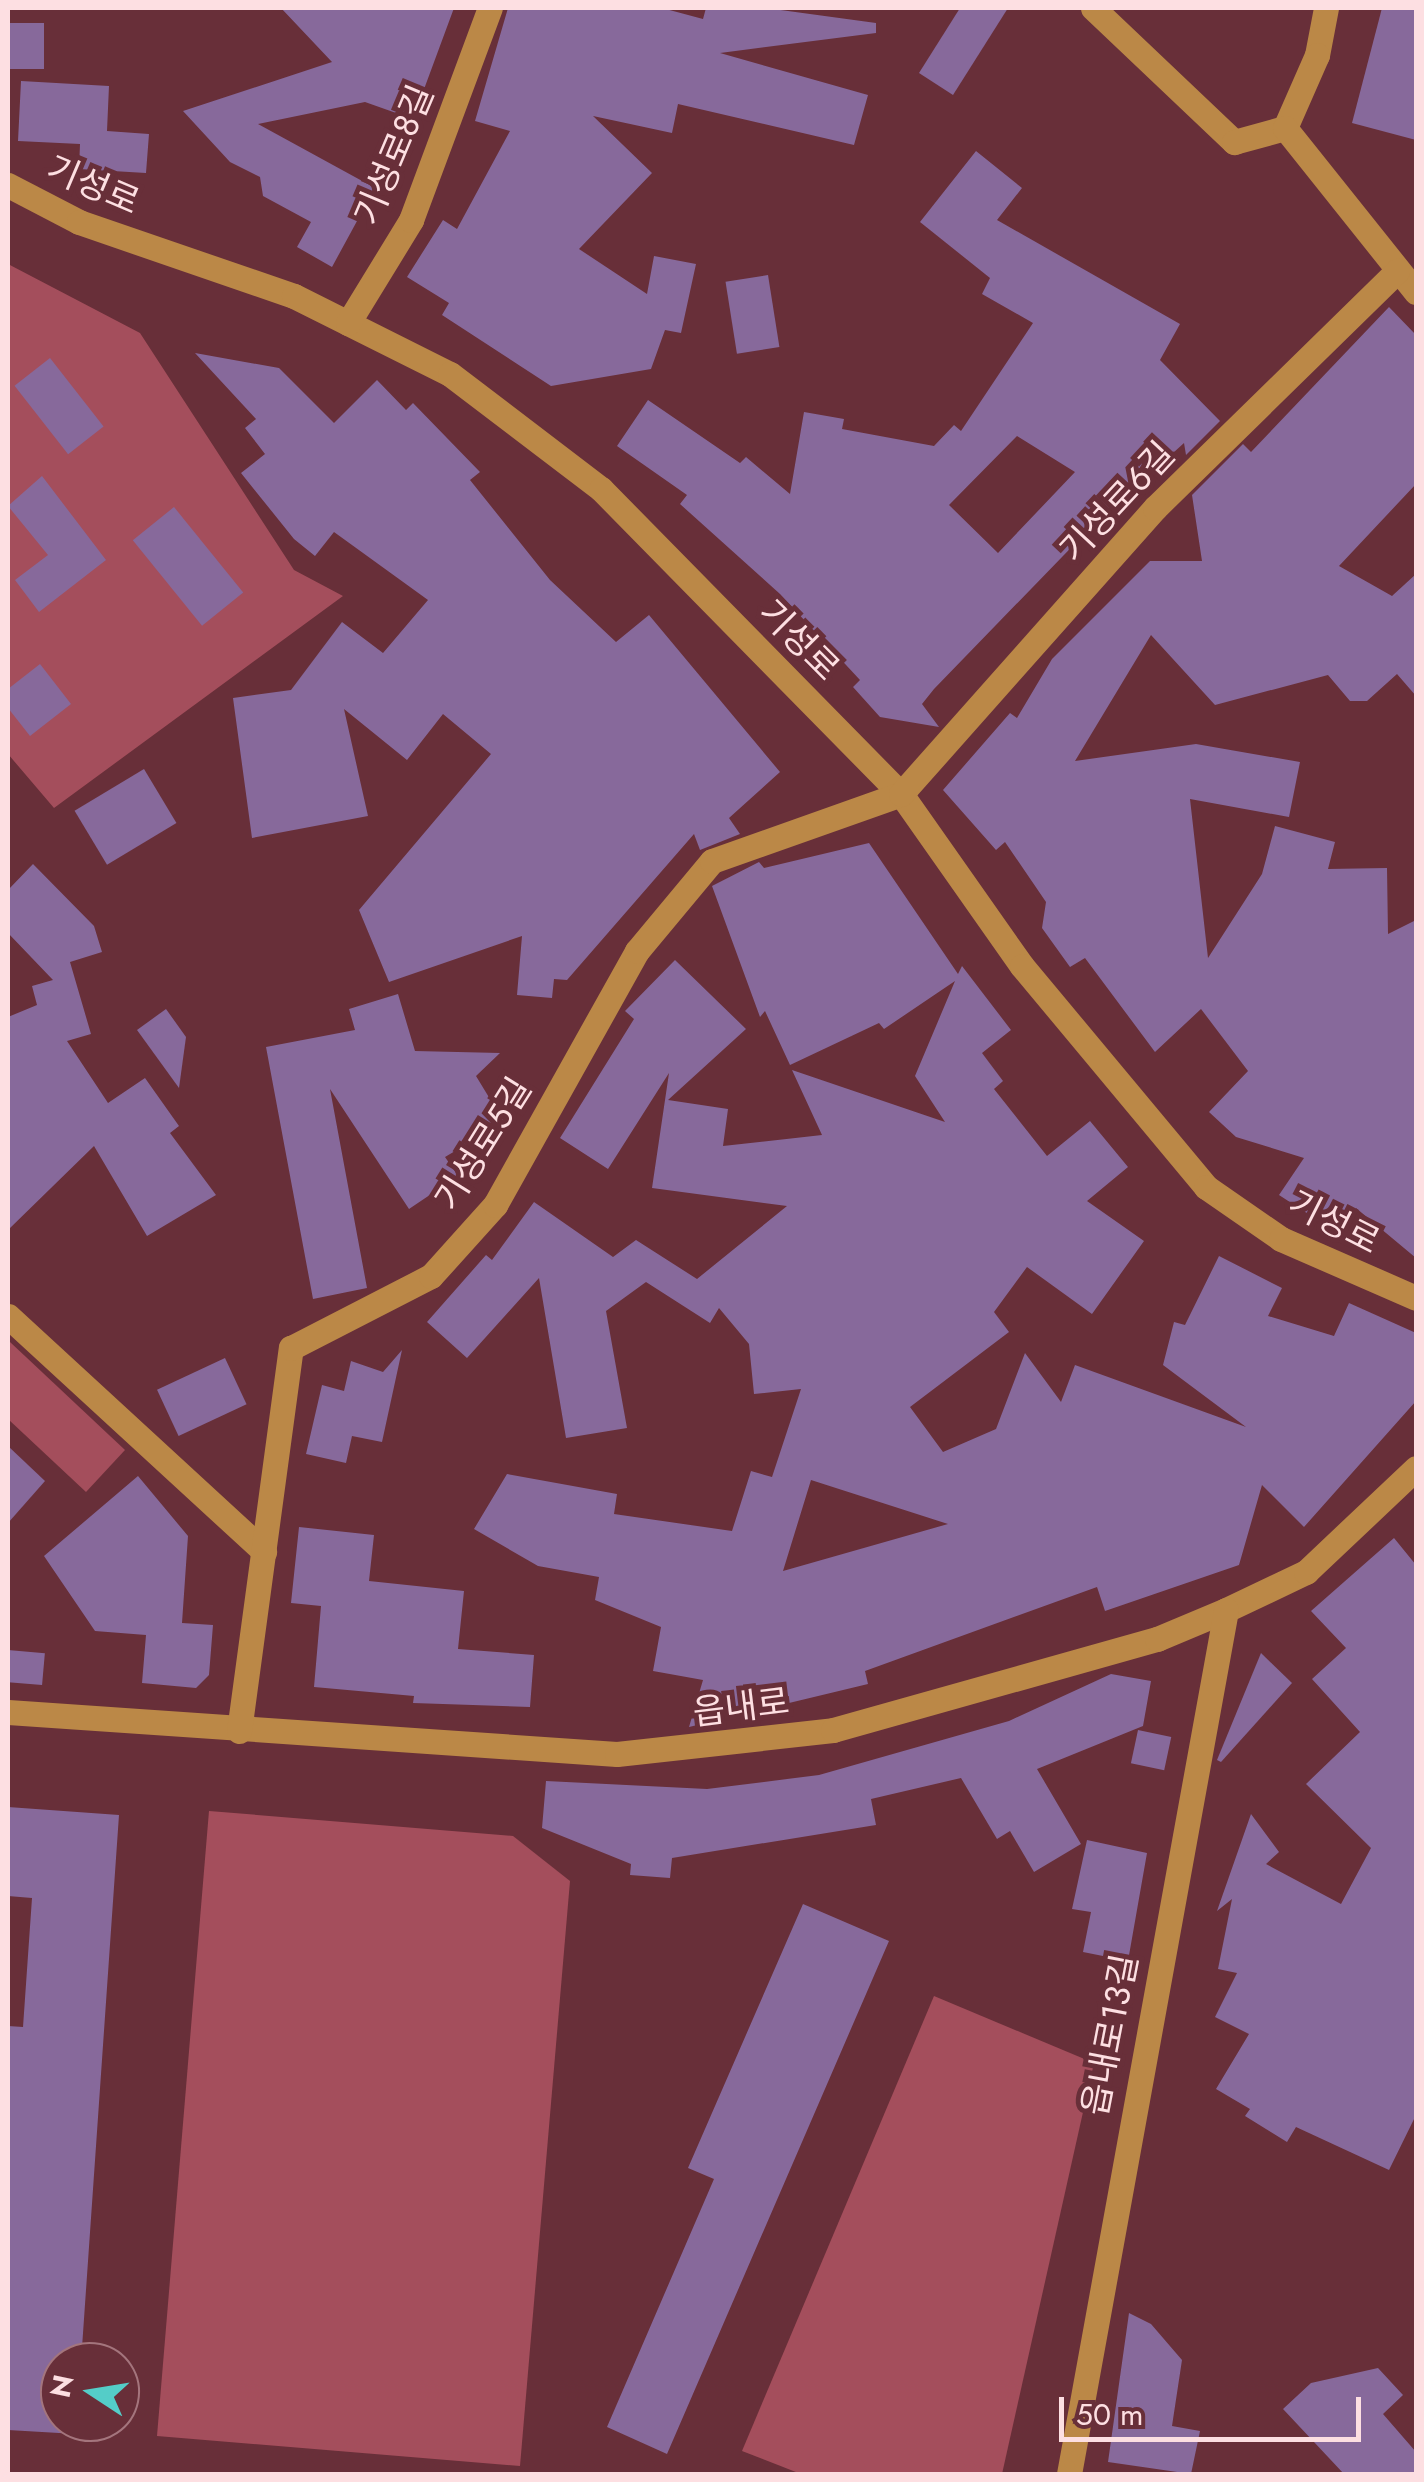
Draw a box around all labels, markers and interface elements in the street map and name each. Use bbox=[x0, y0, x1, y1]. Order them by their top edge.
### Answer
street label: 기성로8길 bbox=[346, 79, 442, 231]
street label: 기성로 bbox=[40, 147, 146, 223]
street label: 기성로6길 bbox=[1051, 433, 1183, 571]
street label: 기성로 bbox=[750, 591, 848, 689]
street label: 기성로5길 bbox=[426, 1070, 540, 1218]
street label: 기성로 bbox=[1281, 1181, 1387, 1263]
street label: 읍내로 bbox=[691, 1680, 791, 1734]
street label: 읍내로13길 bbox=[1074, 1951, 1146, 2119]
north arrow bbox=[40, 2342, 140, 2442]
text: N bbox=[40, 2371, 84, 2401]
scale bar bbox=[1064, 2377, 1366, 2439]
text: 50 m bbox=[1076, 2393, 1143, 2436]

